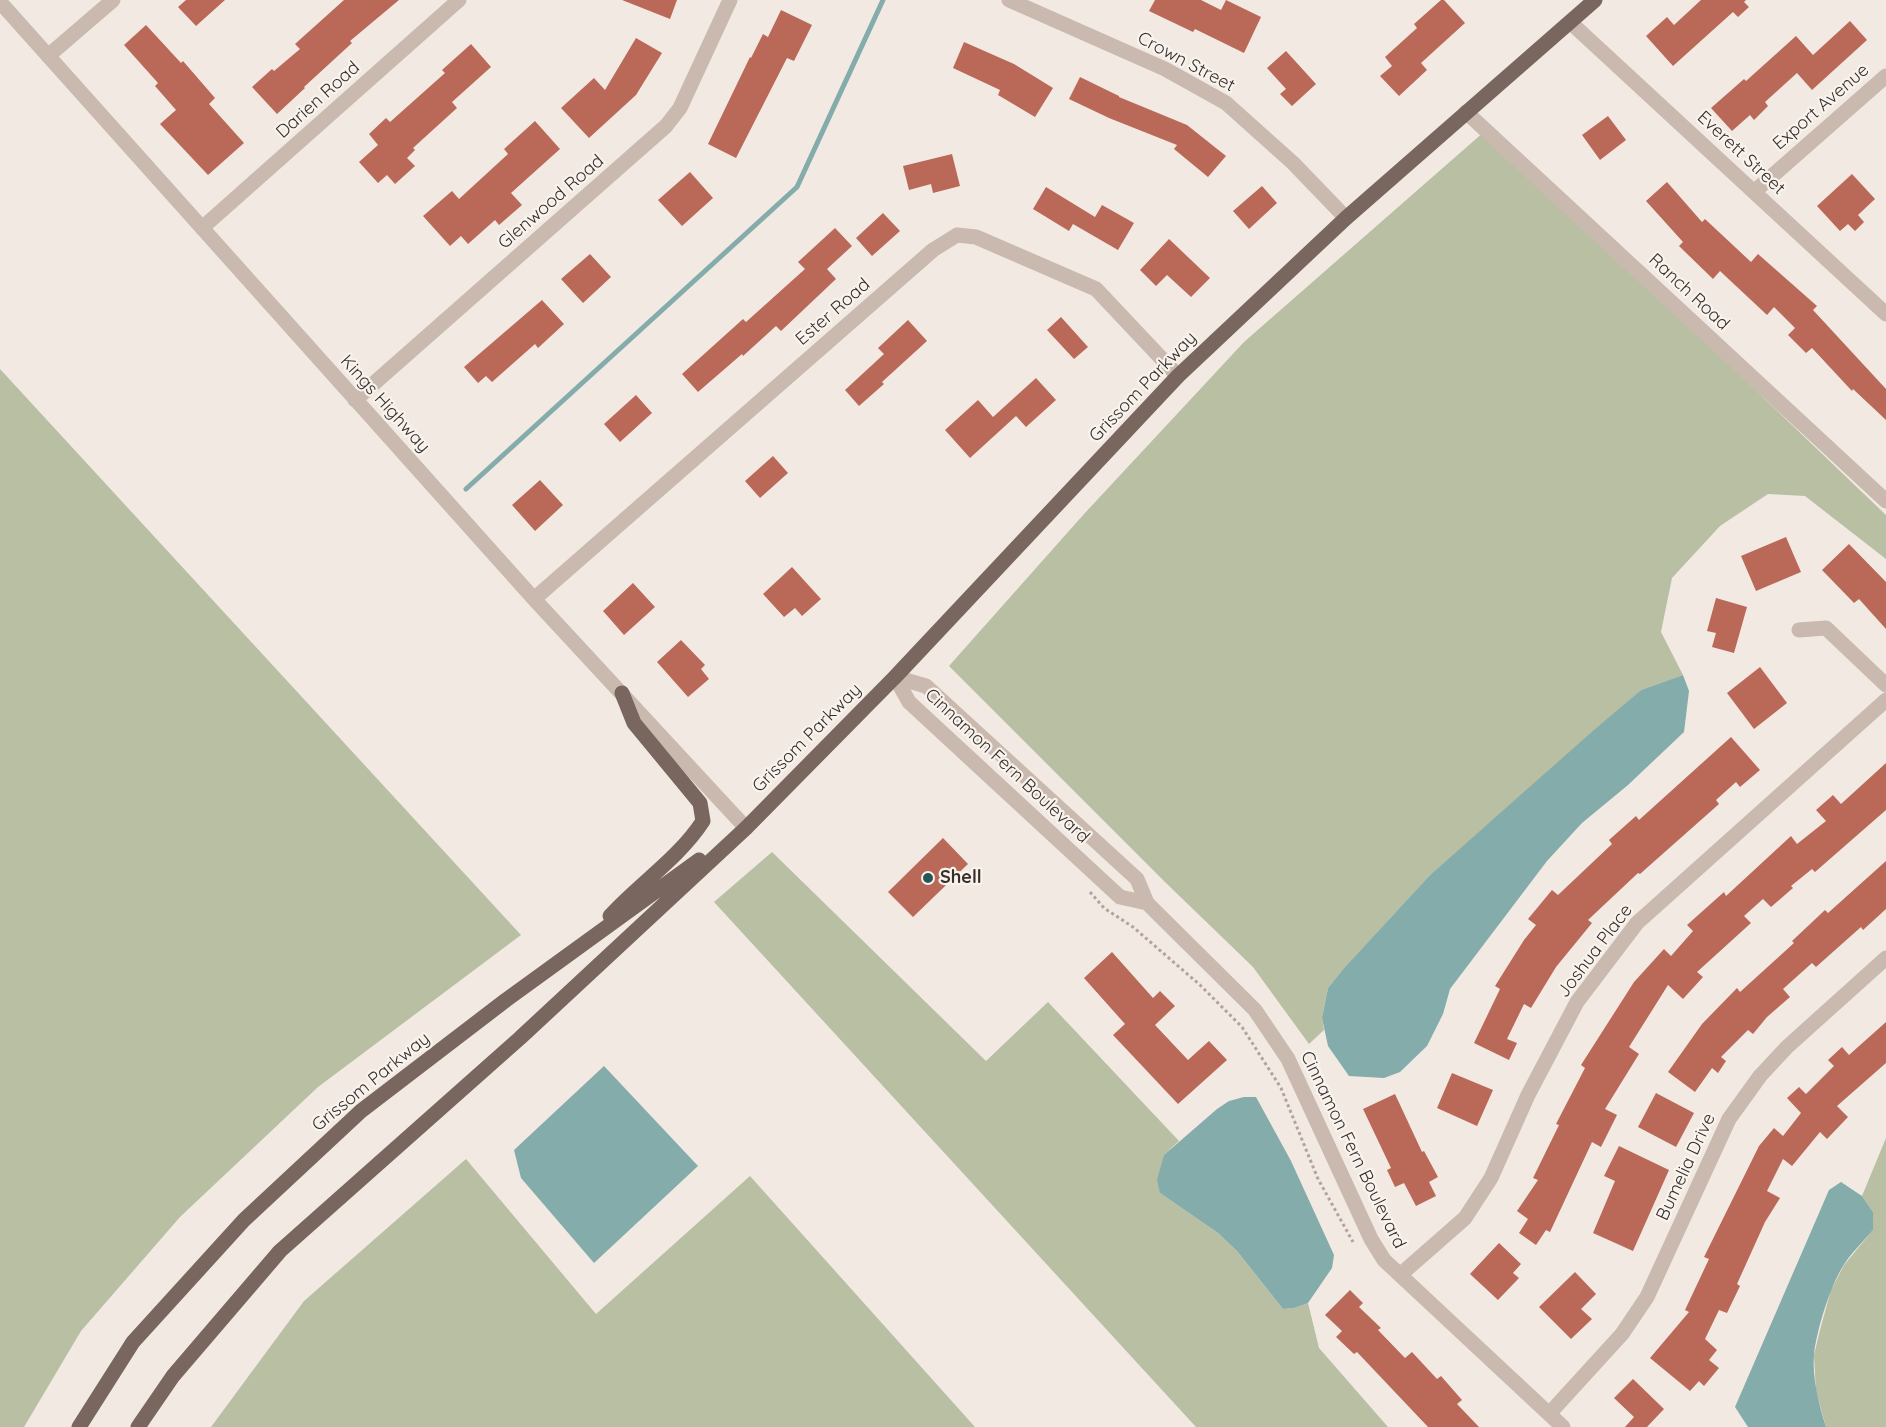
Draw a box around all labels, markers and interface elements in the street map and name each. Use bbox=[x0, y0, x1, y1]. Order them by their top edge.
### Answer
street label: Crown Street bbox=[1134, 27, 1238, 97]
street label: Darien Road bbox=[272, 57, 364, 143]
street label: Export Avenue bbox=[1769, 59, 1873, 155]
street label: Everett Street bbox=[1692, 107, 1790, 199]
street label: Glenwood Road bbox=[494, 150, 608, 254]
street label: Ranch Road bbox=[1644, 249, 1734, 335]
street label: Ester Road bbox=[791, 274, 875, 350]
street label: Grissom Parkway bbox=[1085, 327, 1201, 447]
street label: Kings Highway bbox=[336, 351, 434, 457]
street label: Grissom Parkway bbox=[748, 679, 866, 797]
street label: Cinnamon Fern Boulevard bbox=[920, 684, 1094, 848]
place label: Shell bbox=[940, 867, 982, 889]
marker: Shell bbox=[921, 871, 935, 885]
street label: Joshua Place bbox=[1553, 900, 1637, 1002]
street label: Grissom Parkway bbox=[308, 1028, 434, 1136]
street label: Cinnamon Fern Boulevard bbox=[1296, 1048, 1410, 1252]
street label: Bumelia Drive bbox=[1652, 1110, 1720, 1224]

